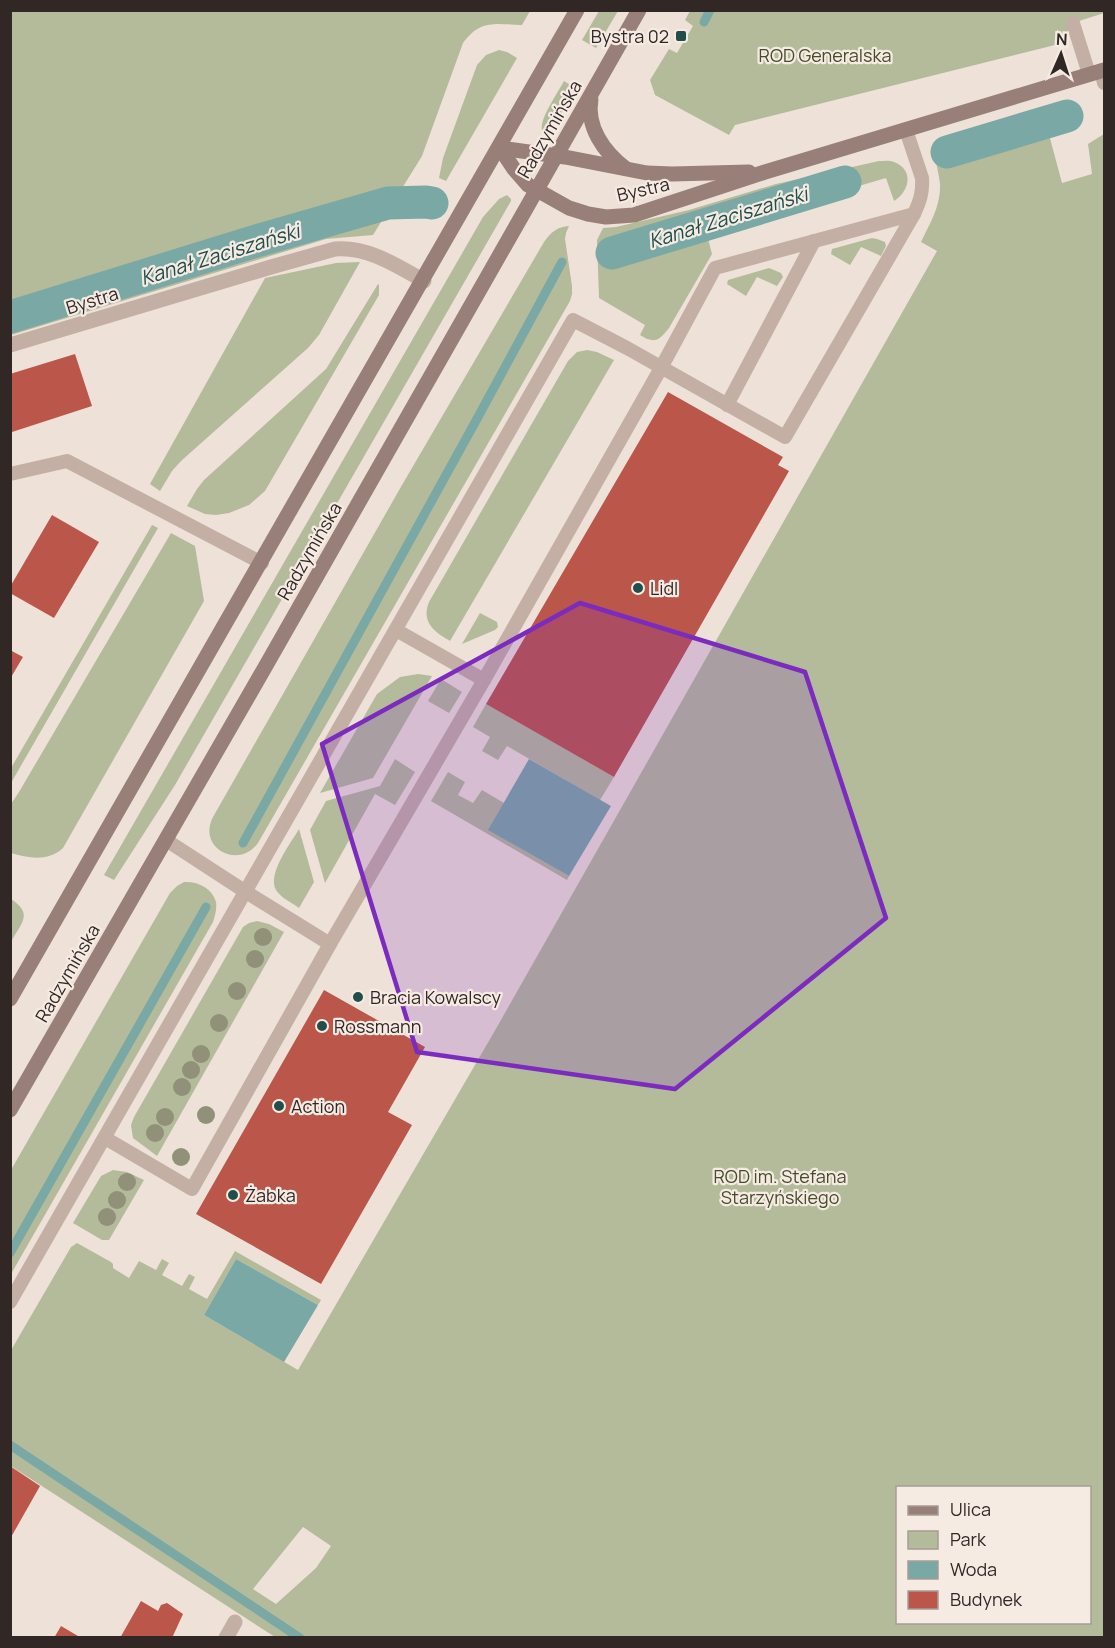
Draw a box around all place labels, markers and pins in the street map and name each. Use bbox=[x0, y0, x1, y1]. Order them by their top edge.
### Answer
place label: Bystra 02 bbox=[591, 24, 669, 48]
marker: Bystra 02 bbox=[674, 29, 688, 43]
place label: Lidl bbox=[650, 576, 678, 600]
marker: Lidl bbox=[631, 581, 645, 595]
place label: Bracia Kowalscy bbox=[370, 985, 501, 1009]
marker: Bracia Kowalscy bbox=[351, 990, 365, 1004]
place label: Rossmann bbox=[334, 1014, 421, 1038]
marker: Rossmann bbox=[315, 1019, 329, 1033]
place label: Action bbox=[291, 1094, 345, 1118]
marker: Action bbox=[272, 1099, 286, 1113]
place label: Żabka bbox=[245, 1183, 296, 1207]
marker: Żabka bbox=[226, 1188, 240, 1202]

